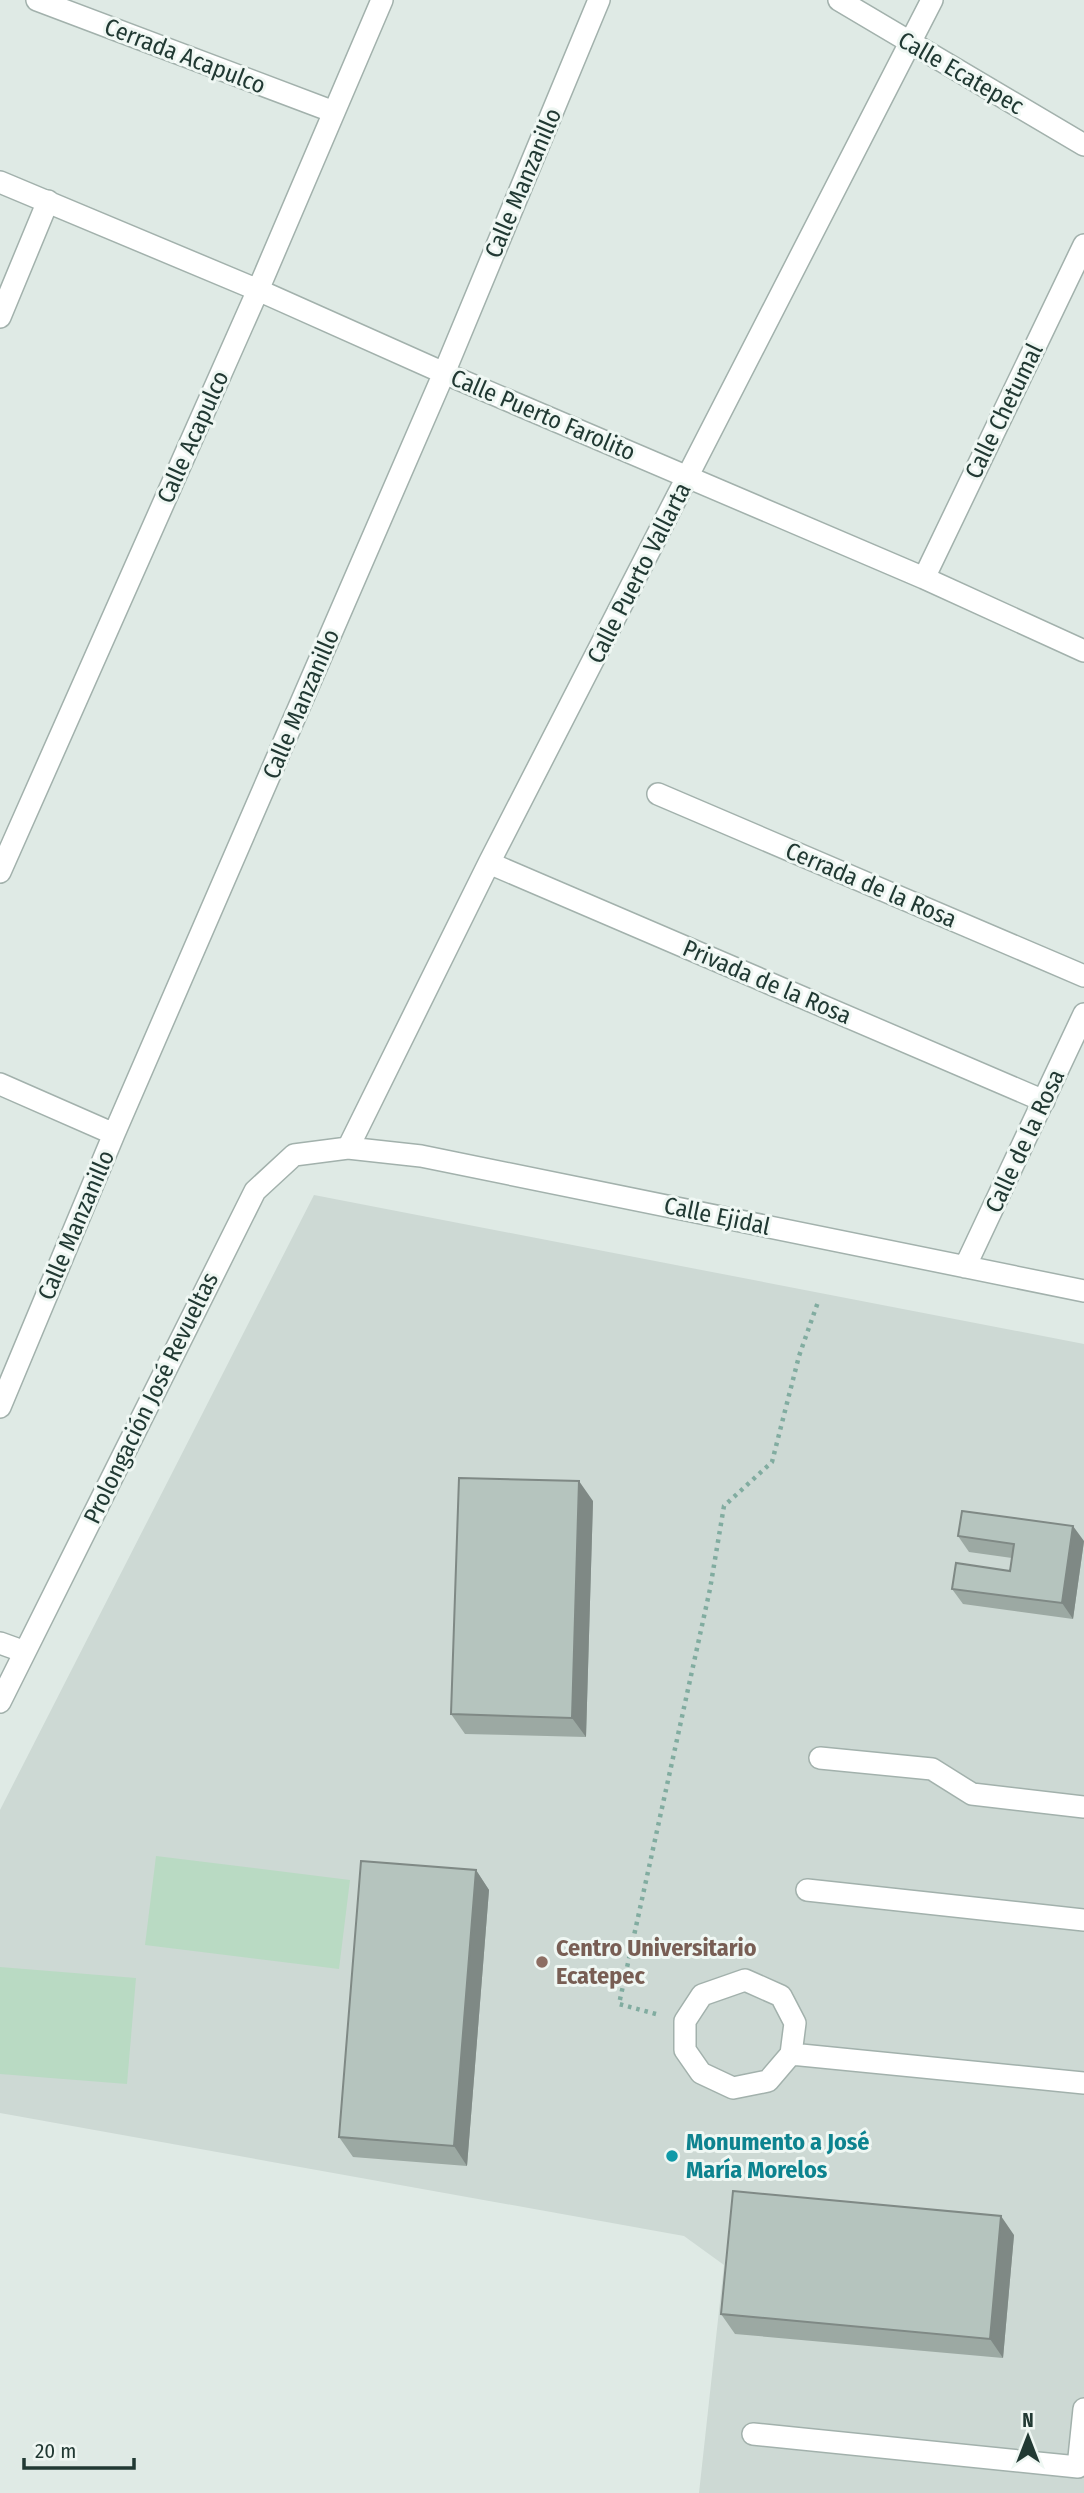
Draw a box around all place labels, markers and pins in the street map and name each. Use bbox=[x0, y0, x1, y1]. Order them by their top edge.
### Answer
place label: Centro Universitario Ecatepec bbox=[556, 1934, 757, 1990]
marker: Centro Universitario Ecatepec bbox=[534, 1954, 550, 1970]
place label: Monumento a José María Morelos bbox=[686, 2128, 869, 2184]
marker: Monumento a José María Morelos bbox=[664, 2148, 680, 2164]

